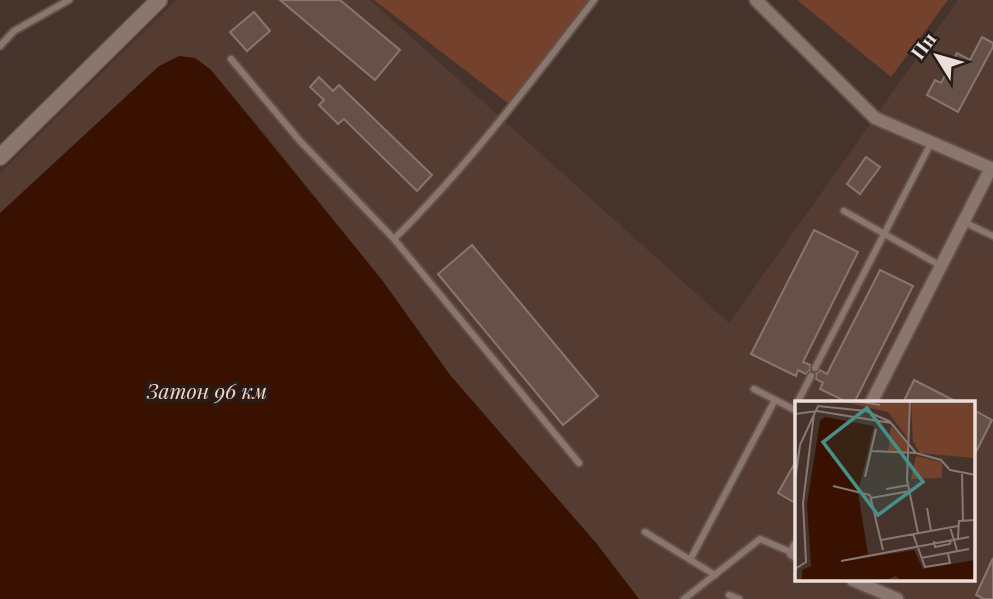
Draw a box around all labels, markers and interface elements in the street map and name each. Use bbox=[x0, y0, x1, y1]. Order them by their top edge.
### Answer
north arrow bbox=[902, 21, 972, 91]
text: Пн bbox=[904, 26, 941, 64]
water label: Затон 96 км bbox=[146, 376, 267, 404]
inset map bbox=[795, 401, 976, 582]

